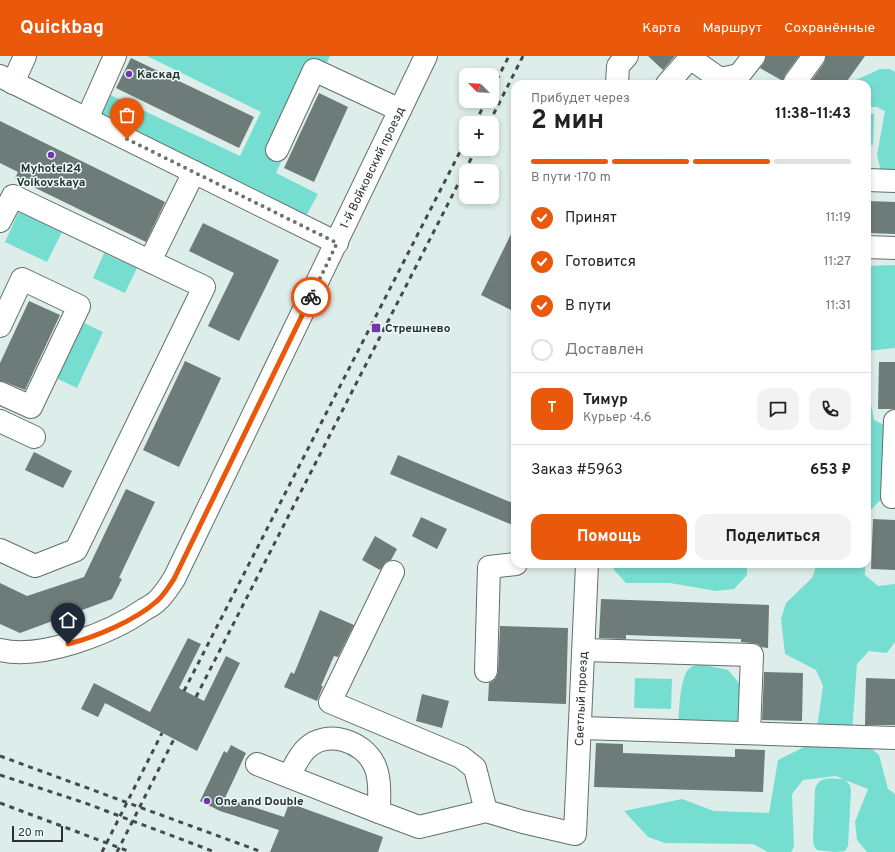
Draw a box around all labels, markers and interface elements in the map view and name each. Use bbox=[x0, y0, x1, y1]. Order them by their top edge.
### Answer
text: Quickbag bbox=[20, 16, 104, 40]
text: Карта bbox=[642, 20, 681, 37]
text: Маршрут bbox=[703, 20, 762, 37]
text: Сохранённые bbox=[784, 20, 875, 37]
place label: Каскад bbox=[137, 67, 180, 83]
north arrow bbox=[459, 68, 499, 108]
map controls bbox=[459, 68, 499, 204]
marker: Каскад bbox=[124, 69, 134, 79]
text: Прибудет через bbox=[531, 91, 630, 107]
pin bbox=[110, 98, 144, 139]
icon: bag bbox=[116, 104, 138, 126]
street label: 1-й Войковский проезд bbox=[337, 104, 409, 232]
text: 2 мин bbox=[531, 105, 604, 138]
text: 11:38–11:43 bbox=[775, 105, 851, 124]
button: + bbox=[459, 116, 499, 156]
marker: Myhotel24 Voikovskaya bbox=[46, 150, 56, 160]
place label: Myhotel24 Voikovskaya bbox=[16, 161, 86, 191]
button: − bbox=[459, 164, 499, 204]
text: В пути · 170 m bbox=[531, 170, 611, 186]
icon: check bbox=[531, 207, 553, 229]
text: Принят bbox=[565, 209, 617, 228]
text: 11:19 bbox=[826, 210, 851, 226]
icon: check bbox=[531, 251, 553, 273]
text: Готовится bbox=[565, 253, 636, 272]
text: 11:27 bbox=[824, 254, 851, 270]
courier bbox=[291, 277, 331, 317]
icon: bike bbox=[300, 286, 322, 308]
icon: check bbox=[531, 295, 553, 317]
text: В пути bbox=[565, 297, 611, 316]
text: 11:31 bbox=[826, 298, 851, 314]
place label: Стрешнево bbox=[385, 321, 451, 337]
marker: Стрешнево bbox=[370, 322, 382, 334]
text: Доставлен bbox=[565, 341, 644, 360]
button: chat bbox=[757, 388, 799, 430]
button: phone bbox=[809, 388, 851, 430]
text: Тимур bbox=[583, 391, 628, 410]
text: Т bbox=[547, 399, 557, 418]
text: Курьер · 4.6 bbox=[583, 410, 652, 426]
text: Заказ #5963 bbox=[531, 461, 623, 480]
text: 653 ₽ bbox=[810, 461, 851, 480]
button: Помощь bbox=[531, 514, 687, 560]
button: Поделиться bbox=[695, 514, 851, 560]
pin bbox=[51, 603, 85, 644]
icon: home bbox=[57, 609, 79, 631]
street label: Светлый проезд bbox=[572, 651, 592, 747]
place label: One and Double bbox=[215, 794, 304, 810]
marker: One and Double bbox=[202, 796, 212, 806]
scale bar bbox=[12, 824, 63, 843]
text: 20 m bbox=[18, 826, 44, 840]

